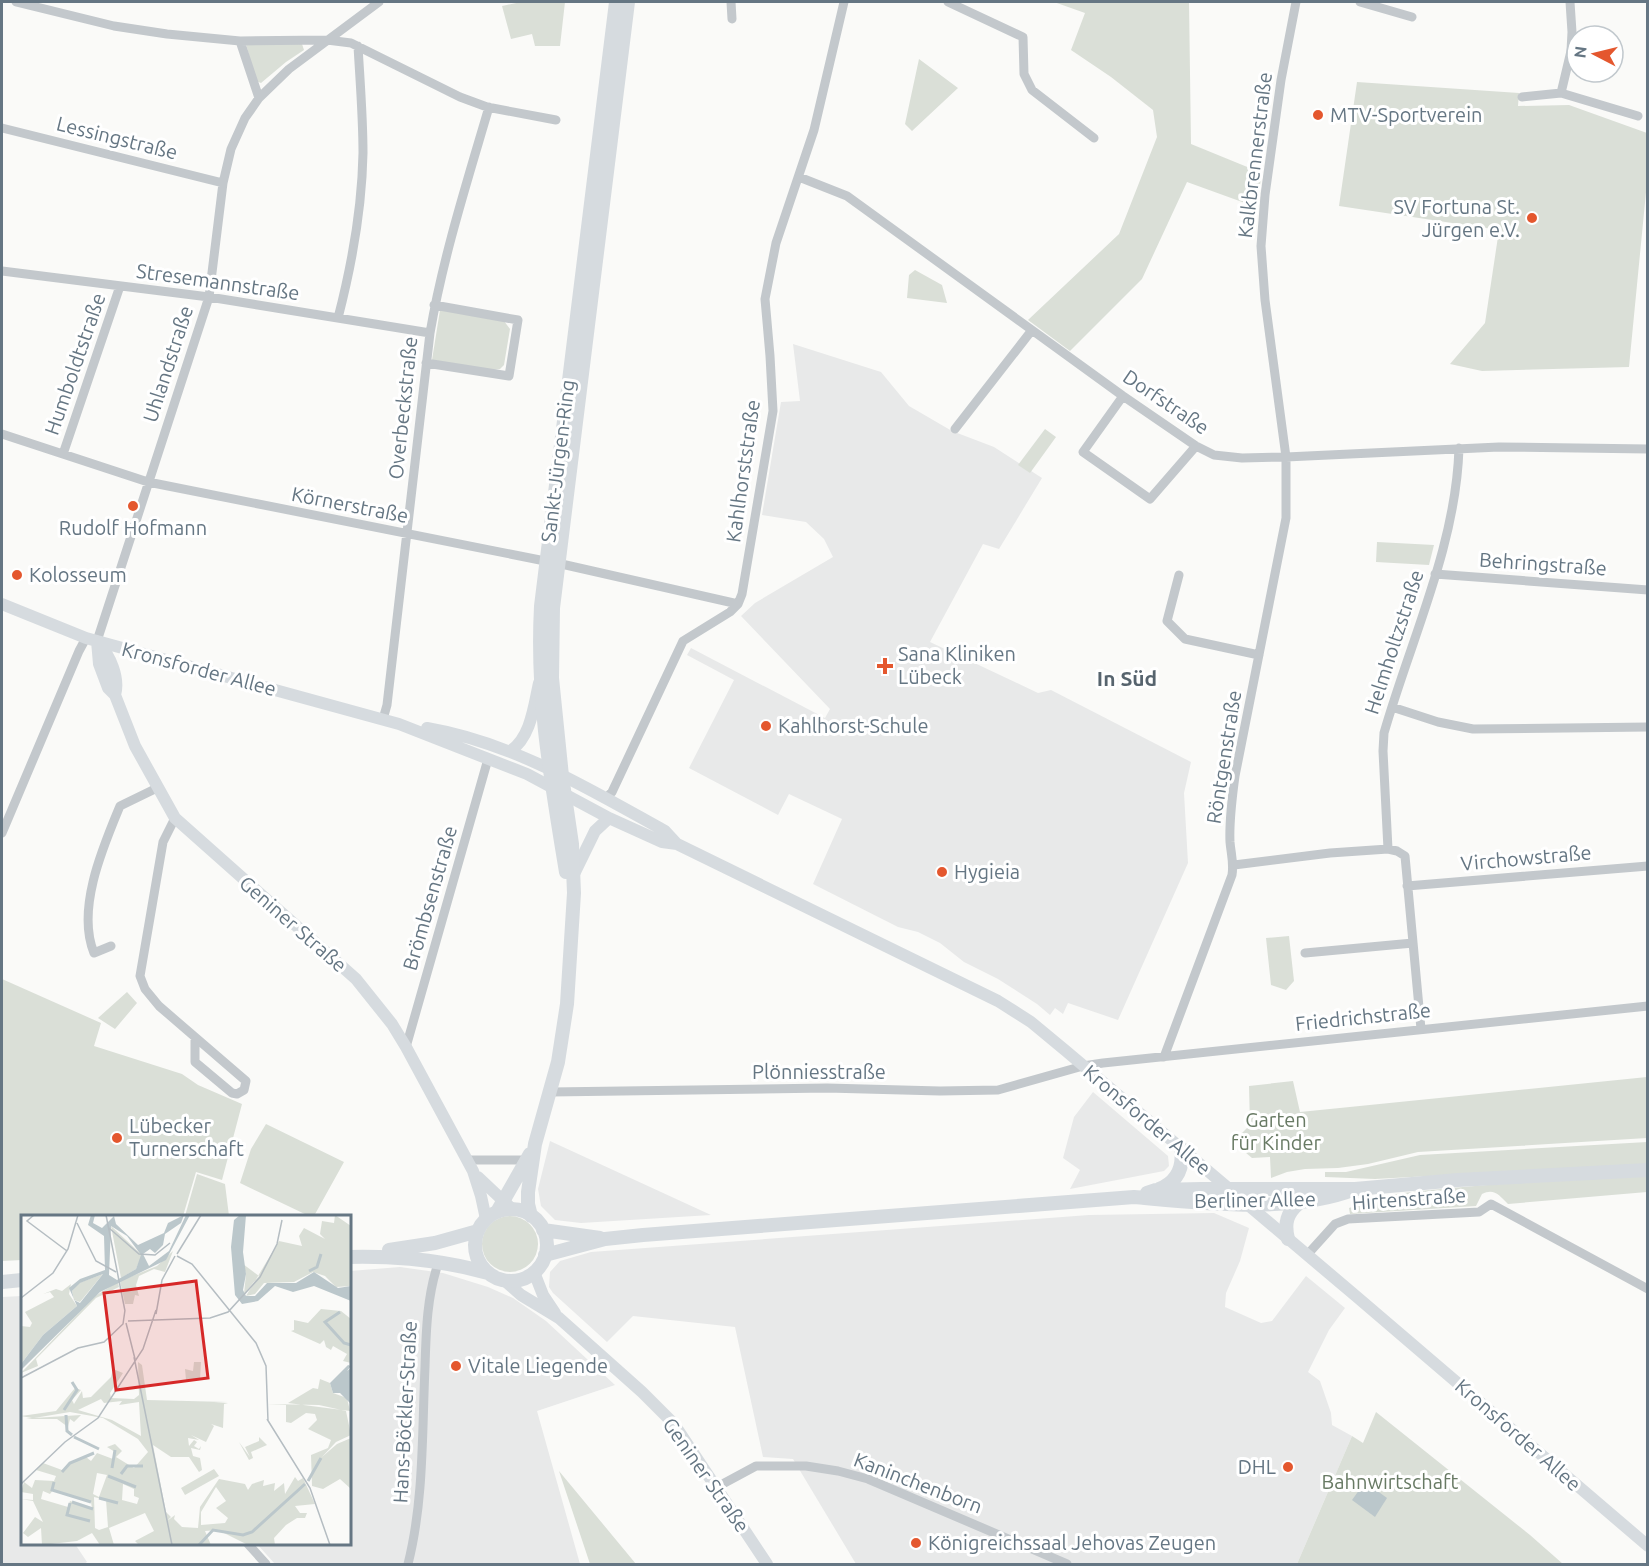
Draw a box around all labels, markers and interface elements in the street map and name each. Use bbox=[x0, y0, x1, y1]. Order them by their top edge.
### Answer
north arrow bbox=[1565, 24, 1625, 84]
text: N bbox=[1570, 45, 1590, 59]
street label: Kalkbrennerstraße bbox=[1233, 71, 1276, 239]
place label: MTV-Sportverein bbox=[1330, 103, 1482, 126]
marker: MTV-Sportverein bbox=[1311, 108, 1325, 122]
street label: Lessingstraße bbox=[54, 111, 180, 164]
place label: SV Fortuna St. Jürgen e.V. bbox=[1393, 195, 1520, 241]
marker: SV Fortuna St. Jürgen e.V. bbox=[1525, 211, 1539, 225]
street label: Stresemannstraße bbox=[135, 259, 301, 304]
street label: Humboldtstraße bbox=[40, 290, 110, 438]
street label: Uhlandstraße bbox=[138, 303, 197, 425]
street label: Overbeckstraße bbox=[384, 335, 421, 480]
street label: Dorfstraße bbox=[1119, 365, 1214, 439]
street label: Sankt-Jürgen-Ring bbox=[536, 378, 579, 544]
street label: Kahlhorststraße bbox=[721, 398, 764, 544]
street label: Körnerstraße bbox=[290, 482, 411, 527]
marker: Rudolf Hofmann bbox=[126, 499, 140, 513]
place label: Rudolf Hofmann bbox=[59, 516, 207, 539]
street label: Behringstraße bbox=[1478, 548, 1608, 579]
place label: Kolosseum bbox=[29, 563, 127, 586]
street label: Helmholtzstraße bbox=[1359, 567, 1428, 717]
marker: Kolosseum bbox=[10, 568, 24, 582]
street label: Kronsforder Allee bbox=[119, 637, 279, 700]
place label: Sana Kliniken Lübeck bbox=[898, 642, 1016, 688]
marker: Sana Kliniken Lübeck bbox=[876, 657, 894, 675]
district label: In Süd bbox=[1097, 666, 1157, 690]
street label: Röntgenstraße bbox=[1202, 689, 1245, 825]
place label: Kahlhorst-Schule bbox=[778, 714, 929, 737]
marker: Kahlhorst-Schule bbox=[759, 719, 773, 733]
street label: Brömbsenstraße bbox=[398, 823, 461, 973]
street label: Virchowstraße bbox=[1460, 840, 1592, 875]
place label: Hygieia bbox=[954, 860, 1020, 883]
marker: Hygieia bbox=[935, 865, 949, 879]
street label: Geniner Straße bbox=[235, 871, 352, 976]
street label: Friedrichstraße bbox=[1294, 998, 1432, 1035]
street label: Plönniesstraße bbox=[752, 1060, 886, 1083]
street label: Kronsforder Allee bbox=[1079, 1060, 1216, 1179]
park label: Garten für Kinder bbox=[1231, 1108, 1322, 1154]
place label: Lübecker Turnerschaft bbox=[129, 1114, 244, 1160]
marker: Lübecker Turnerschaft bbox=[110, 1131, 124, 1145]
street label: Hirtenstraße bbox=[1351, 1183, 1467, 1214]
street label: Berliner Allee bbox=[1194, 1187, 1316, 1212]
inset map bbox=[21, 1215, 351, 1545]
street label: Hans-Böckler-Straße bbox=[388, 1320, 421, 1504]
place label: Vitale Liegende bbox=[468, 1354, 608, 1377]
marker: Vitale Liegende bbox=[449, 1359, 463, 1373]
street label: Kronsforder Allee bbox=[1451, 1374, 1586, 1495]
street label: Geniner Straße bbox=[658, 1413, 754, 1536]
street label: Kaninchenborn bbox=[851, 1447, 986, 1518]
place label: DHL bbox=[1238, 1455, 1276, 1478]
marker: DHL bbox=[1281, 1460, 1295, 1474]
park label: Bahnwirtschaft bbox=[1322, 1470, 1459, 1493]
place label: Königreichssaal Jehovas Zeugen bbox=[928, 1531, 1216, 1554]
marker: Königreichssaal Jehovas Zeugen bbox=[909, 1536, 923, 1550]

